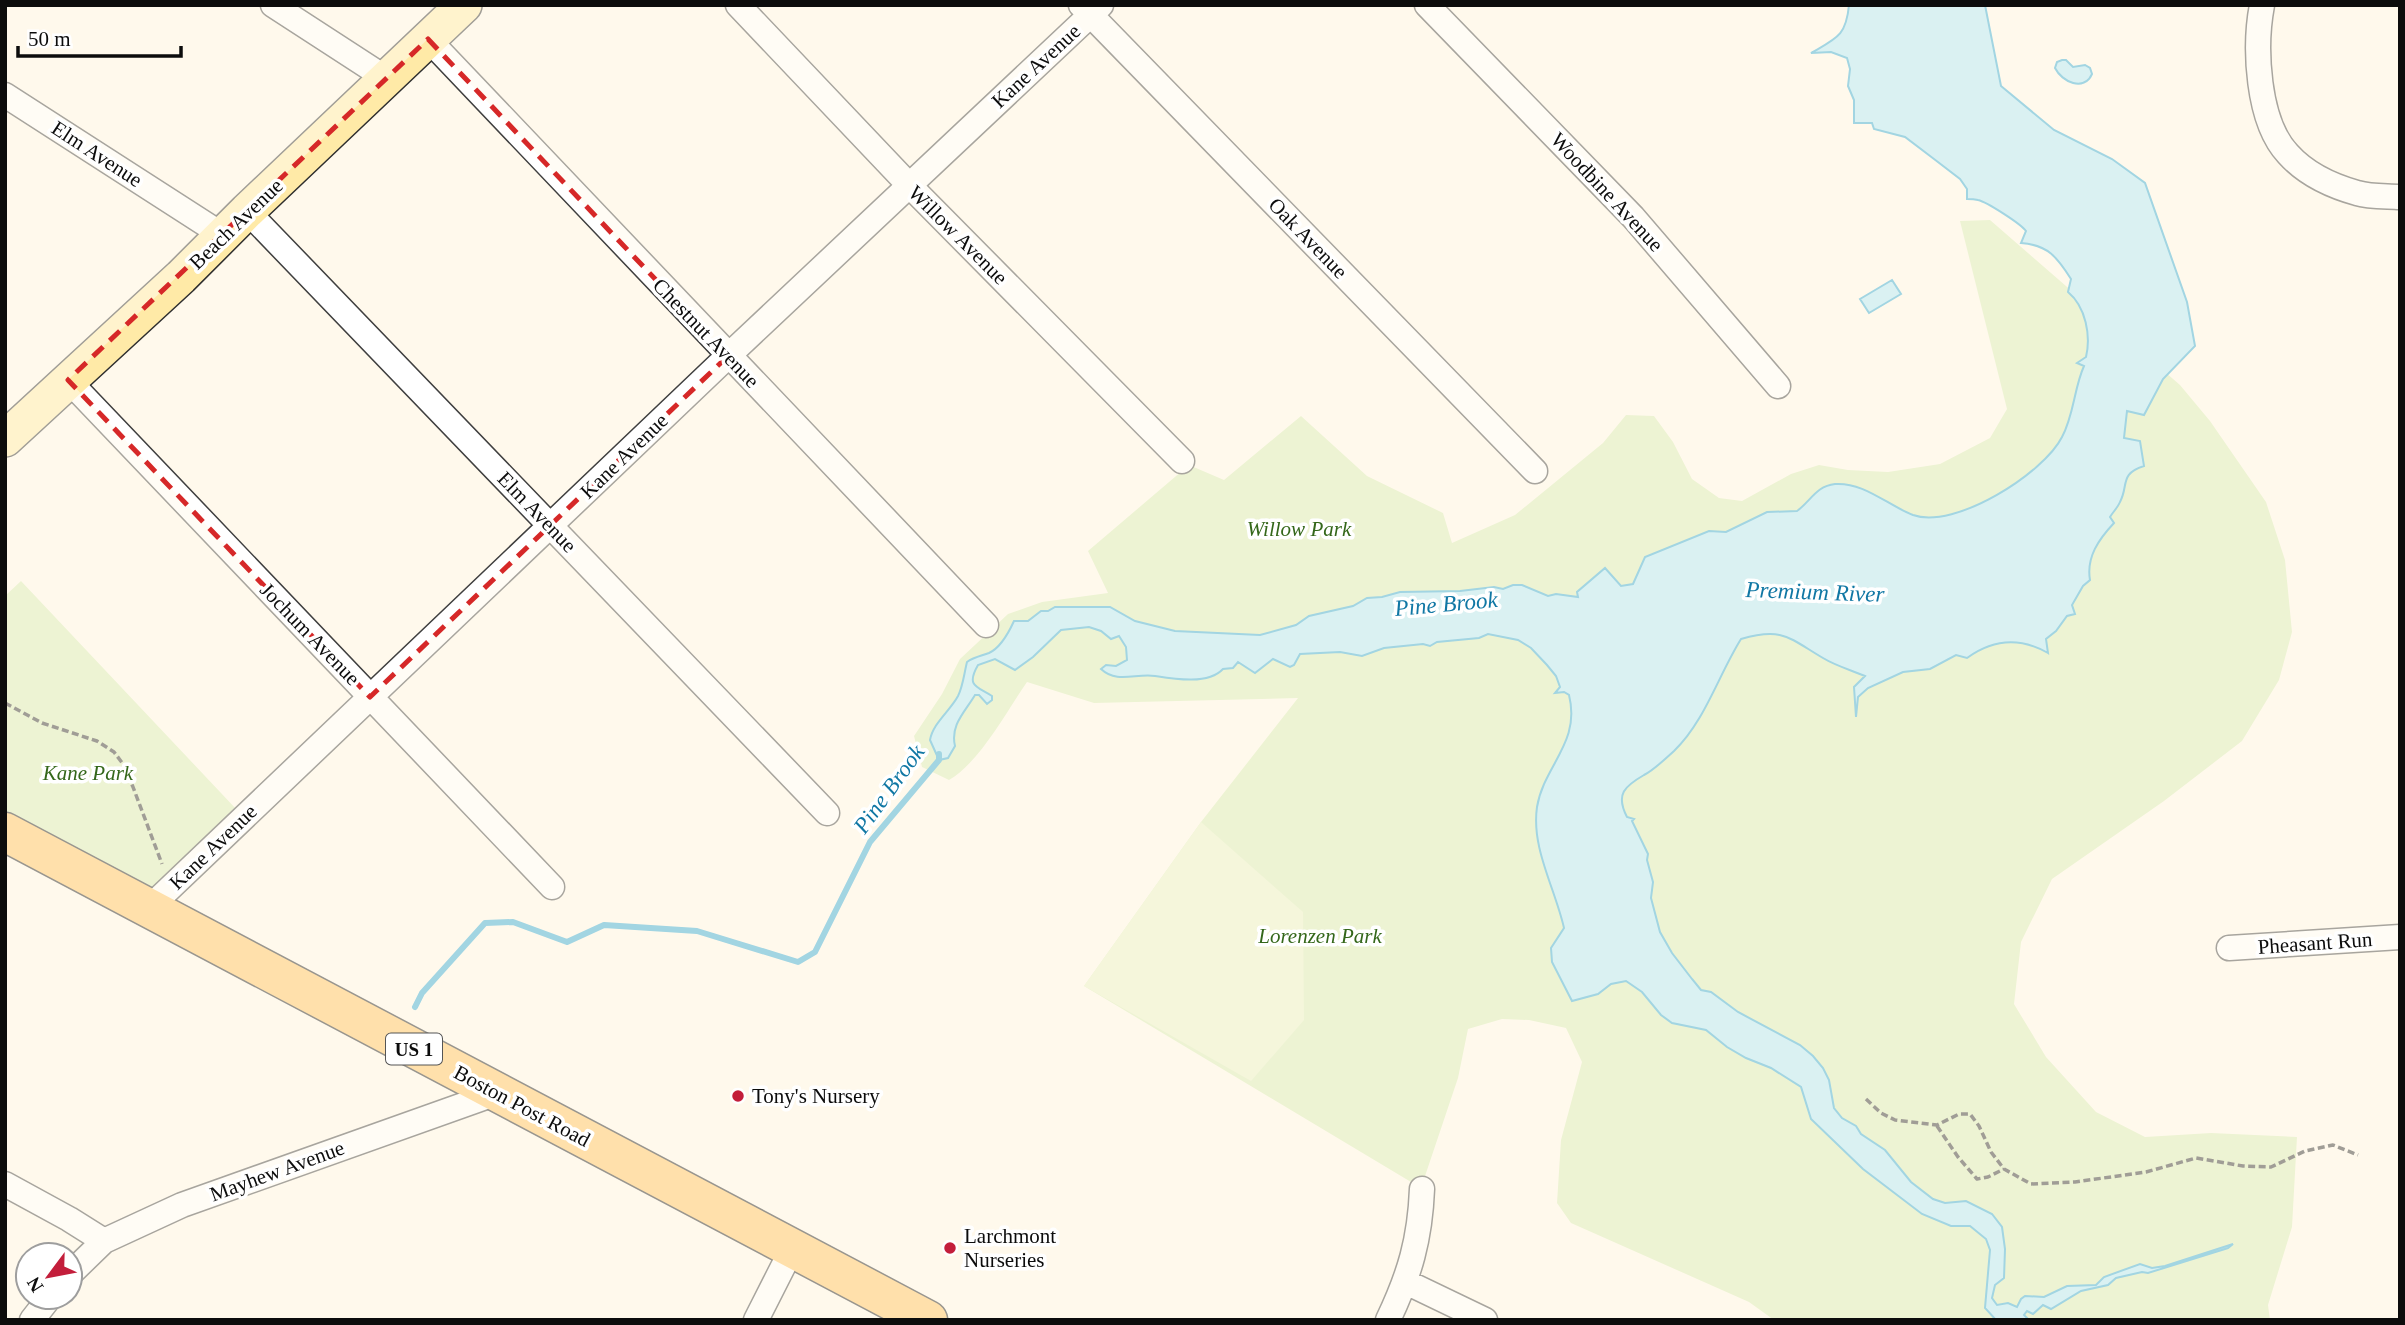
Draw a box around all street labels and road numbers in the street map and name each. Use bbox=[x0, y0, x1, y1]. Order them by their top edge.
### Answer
street label: Kane Avenue bbox=[987, 19, 1085, 113]
street label: Elm Avenue bbox=[47, 116, 147, 192]
street label: Woodbine Avenue bbox=[1546, 128, 1668, 256]
street label: Beach Avenue bbox=[184, 174, 288, 274]
street label: Willow Avenue bbox=[904, 181, 1012, 289]
street label: Oak Avenue bbox=[1264, 193, 1352, 283]
street label: Chestnut Avenue bbox=[648, 273, 764, 393]
street label: Kane Avenue bbox=[575, 408, 673, 504]
street label: Elm Avenue bbox=[493, 467, 581, 557]
street label: Jochum Avenue bbox=[255, 578, 365, 690]
street label: Kane Avenue bbox=[164, 799, 262, 895]
street label: Pheasant Run bbox=[2257, 927, 2374, 959]
road number: US 1 bbox=[386, 1034, 442, 1064]
street label: Boston Post Road bbox=[450, 1060, 595, 1152]
street label: Mayhew Avenue bbox=[206, 1136, 348, 1206]

